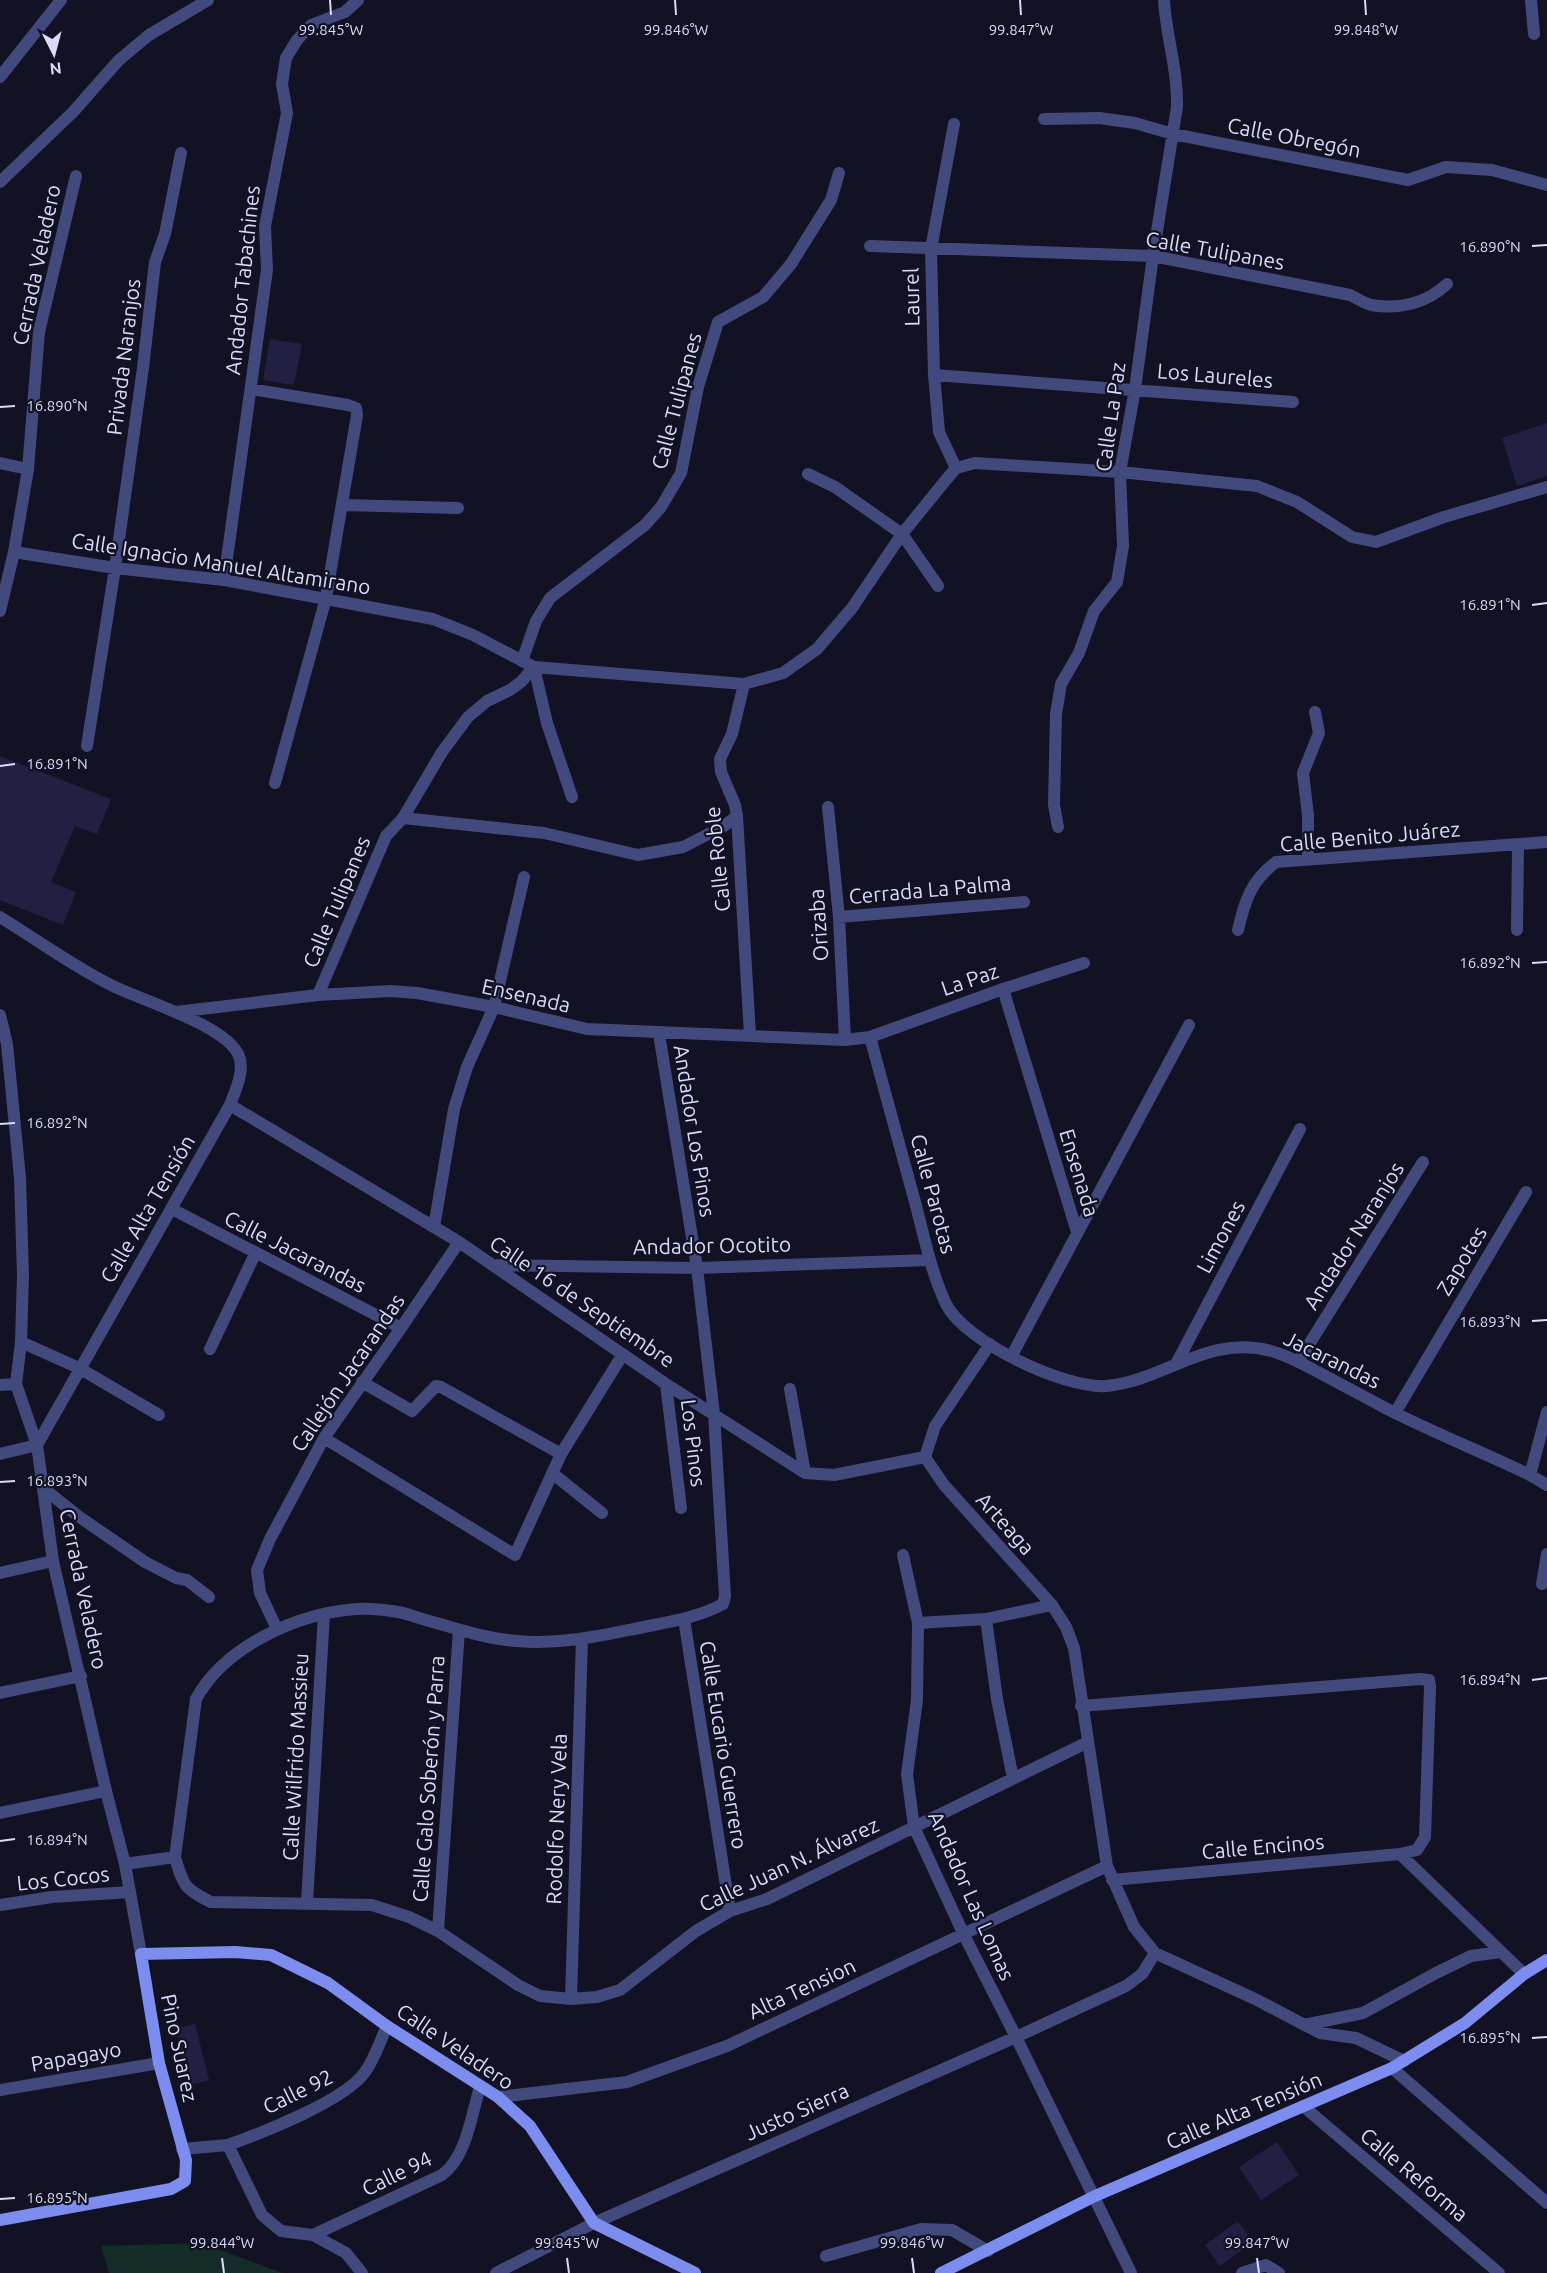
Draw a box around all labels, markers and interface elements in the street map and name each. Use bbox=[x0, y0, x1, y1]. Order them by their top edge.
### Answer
text: 99.845°W bbox=[299, 21, 363, 38]
text: 99.846°W bbox=[644, 21, 708, 38]
text: 99.847°W bbox=[989, 21, 1053, 38]
text: 99.848°W bbox=[1334, 21, 1398, 38]
north arrow bbox=[24, 24, 84, 84]
text: N bbox=[49, 59, 62, 78]
street label: Calle Obregón bbox=[1225, 112, 1363, 162]
street label: Cerrada Veladero bbox=[7, 182, 65, 347]
street label: Andador Tabachines bbox=[220, 184, 264, 376]
street label: Calle Tulipanes bbox=[1144, 226, 1286, 274]
text: 16.890°N bbox=[1459, 238, 1521, 255]
street label: Laurel bbox=[898, 268, 924, 326]
street label: Privada Naranjos bbox=[101, 277, 145, 437]
street label: Calle Tulipanes bbox=[646, 330, 706, 472]
street label: Los Laureles bbox=[1156, 358, 1274, 392]
street label: Calle La Paz bbox=[1090, 361, 1130, 473]
text: 16.890°N bbox=[26, 397, 88, 414]
street label: Calle Ignacio Manuel Altamirano bbox=[70, 527, 372, 599]
text: 16.891°N bbox=[1459, 596, 1521, 613]
text: 16.891°N bbox=[26, 755, 88, 772]
street label: Calle Roble bbox=[700, 805, 734, 913]
street label: Calle Benito Juárez bbox=[1279, 816, 1461, 856]
street label: Calle Tulipanes bbox=[298, 832, 375, 971]
street label: Cerrada La Palma bbox=[848, 870, 1012, 908]
street label: Orizaba bbox=[803, 888, 833, 962]
text: 16.892°N bbox=[1459, 954, 1521, 971]
street label: La Paz bbox=[938, 958, 1002, 1000]
street label: Ensenada bbox=[480, 973, 573, 1017]
street label: Andador Los Pinos bbox=[670, 1043, 720, 1219]
text: 16.892°N bbox=[26, 1114, 88, 1131]
street label: Ensenada bbox=[1055, 1126, 1105, 1219]
street label: Calle Alta Tensión bbox=[95, 1130, 199, 1287]
street label: Calle Parotas bbox=[907, 1131, 961, 1256]
street label: Andador Naranjos bbox=[1298, 1157, 1408, 1314]
street label: Limones bbox=[1191, 1196, 1249, 1277]
street label: Calle Jacarandas bbox=[221, 1205, 370, 1297]
street label: Zapotes bbox=[1431, 1222, 1491, 1299]
street label: Calle 16 de Septiembre bbox=[485, 1230, 680, 1372]
street label: Andador Ocotito bbox=[633, 1232, 791, 1258]
street label: Callejón Jacarandas bbox=[285, 1289, 409, 1456]
text: 16.893°N bbox=[1459, 1313, 1521, 1330]
street label: Jacarandas bbox=[1280, 1325, 1385, 1393]
street label: Los Pinos bbox=[677, 1398, 711, 1488]
text: 16.893°N bbox=[26, 1472, 88, 1489]
street label: Arteaga bbox=[972, 1487, 1040, 1559]
street label: Cerrada Veladero bbox=[55, 1506, 113, 1671]
street label: Calle Eucario Guerrero bbox=[696, 1639, 752, 1851]
street label: Calle Wilfrido Massieu bbox=[278, 1652, 312, 1861]
street label: Calle Galo Soberón y Parra bbox=[407, 1655, 449, 1903]
text: 16.894°N bbox=[1459, 1671, 1521, 1688]
street label: Rodolfo Nery Vela bbox=[541, 1733, 571, 1905]
street label: Andador Las Lomas bbox=[924, 1807, 1020, 1984]
street label: Calle Juan N. Álvarez bbox=[695, 1812, 882, 1916]
street label: Calle Encinos bbox=[1201, 1829, 1325, 1863]
text: 16.894°N bbox=[26, 1831, 88, 1848]
street label: Los Cocos bbox=[15, 1861, 110, 1895]
street label: Alta Tension bbox=[744, 1953, 859, 2023]
street label: Pino Suarez bbox=[157, 1992, 203, 2104]
street label: Calle Veladero bbox=[393, 1998, 519, 2094]
text: 16.895°N bbox=[1459, 2029, 1521, 2046]
street label: Papagayo bbox=[29, 2036, 123, 2076]
street label: Calle 92 bbox=[259, 2064, 336, 2118]
street label: Calle Alta Tensión bbox=[1162, 2066, 1325, 2154]
street label: Justo Sierra bbox=[741, 2078, 852, 2145]
street label: Calle Reforma bbox=[1356, 2122, 1473, 2226]
street label: Calle 94 bbox=[358, 2146, 435, 2200]
text: 16.895°N bbox=[26, 2189, 88, 2206]
text: 99.844°W bbox=[190, 2234, 254, 2251]
text: 99.845°W bbox=[535, 2234, 599, 2251]
text: 99.846°W bbox=[880, 2234, 944, 2251]
text: 99.847°W bbox=[1225, 2234, 1289, 2251]

